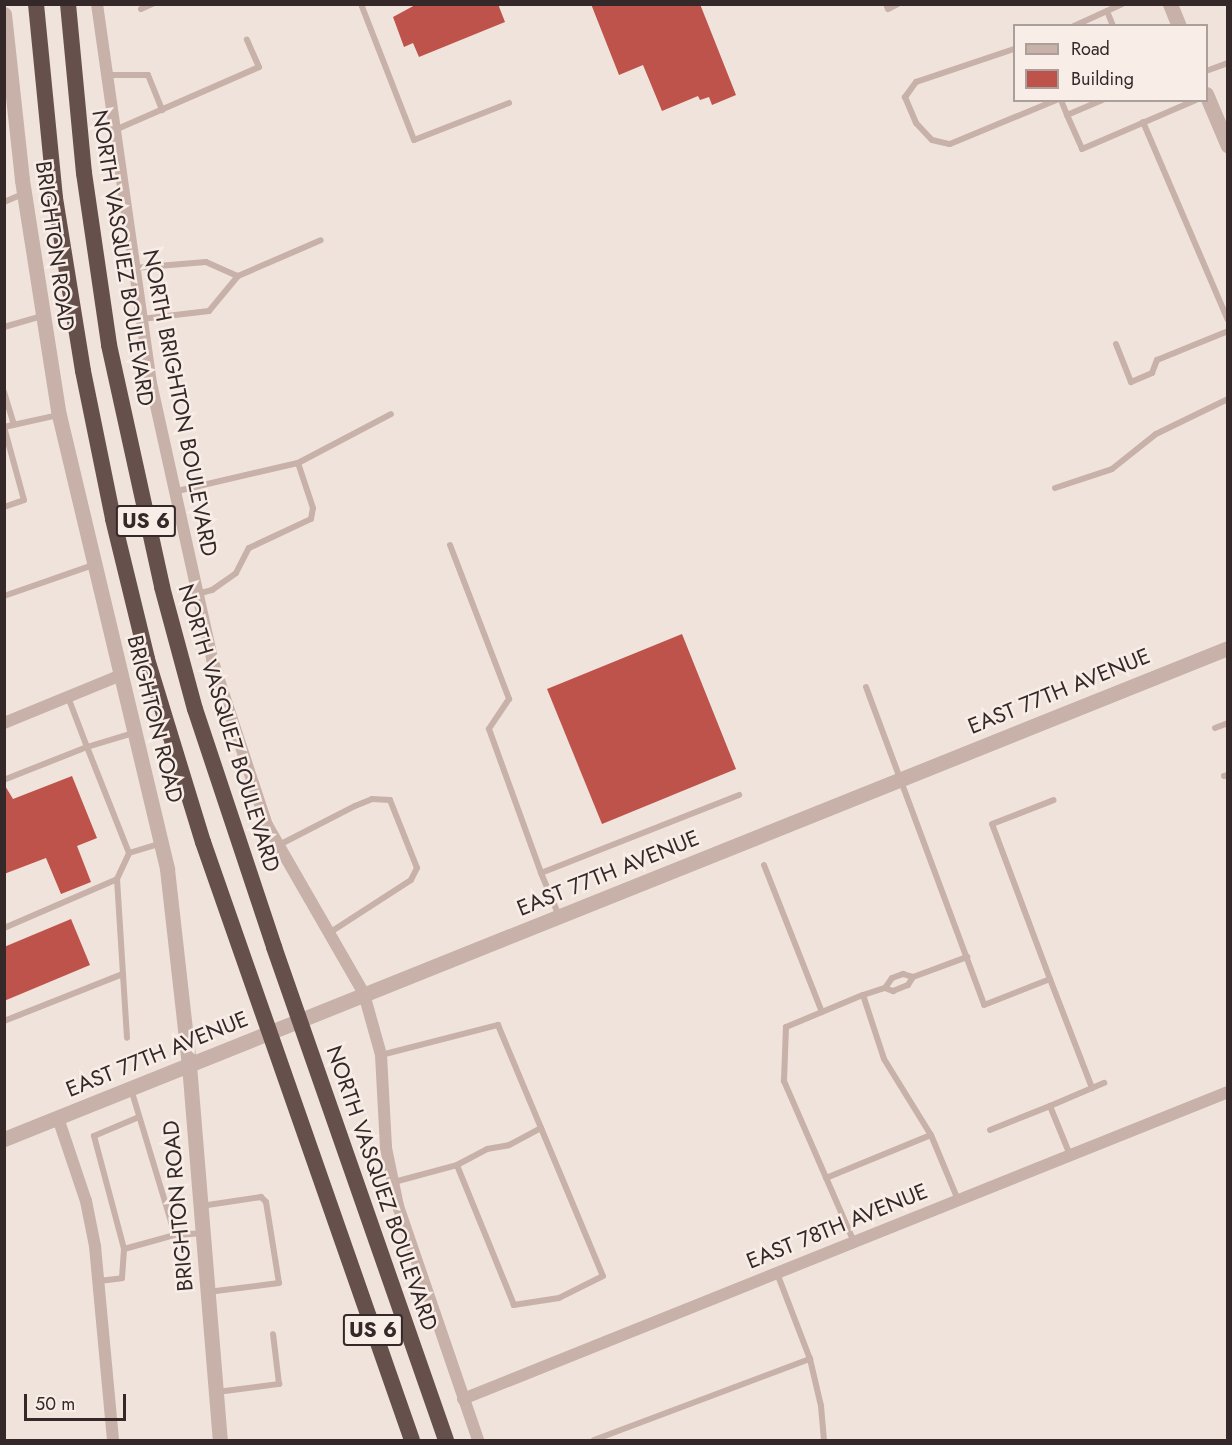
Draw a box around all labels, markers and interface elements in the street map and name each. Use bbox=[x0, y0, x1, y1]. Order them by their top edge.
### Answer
legend bbox=[1013, 24, 1208, 102]
text: Road bbox=[1071, 36, 1110, 62]
text: Building bbox=[1071, 66, 1134, 92]
street label: NORTH VASQUEZ BOULEVARD bbox=[87, 108, 159, 408]
street label: BRIGHTON ROAD bbox=[30, 159, 80, 333]
street label: NORTH BRIGHTON BOULEVARD bbox=[137, 247, 223, 559]
road number: US 6 bbox=[114, 503, 178, 539]
street label: NORTH VASQUEZ BOULEVARD bbox=[173, 581, 285, 875]
street label: BRIGHTON ROAD bbox=[121, 633, 189, 805]
street label: EAST 77TH AVENUE bbox=[964, 642, 1154, 740]
street label: EAST 77TH AVENUE bbox=[513, 824, 703, 922]
street label: EAST 77TH AVENUE bbox=[62, 1005, 252, 1103]
street label: NORTH VASQUEZ BOULEVARD bbox=[321, 1042, 443, 1334]
street label: BRIGHTON ROAD bbox=[157, 1119, 199, 1293]
street label: EAST 78TH AVENUE bbox=[743, 1178, 931, 1274]
road number: US 6 bbox=[342, 1312, 404, 1348]
scale bar bbox=[27, 1382, 129, 1420]
text: 50 m bbox=[35, 1391, 75, 1417]

